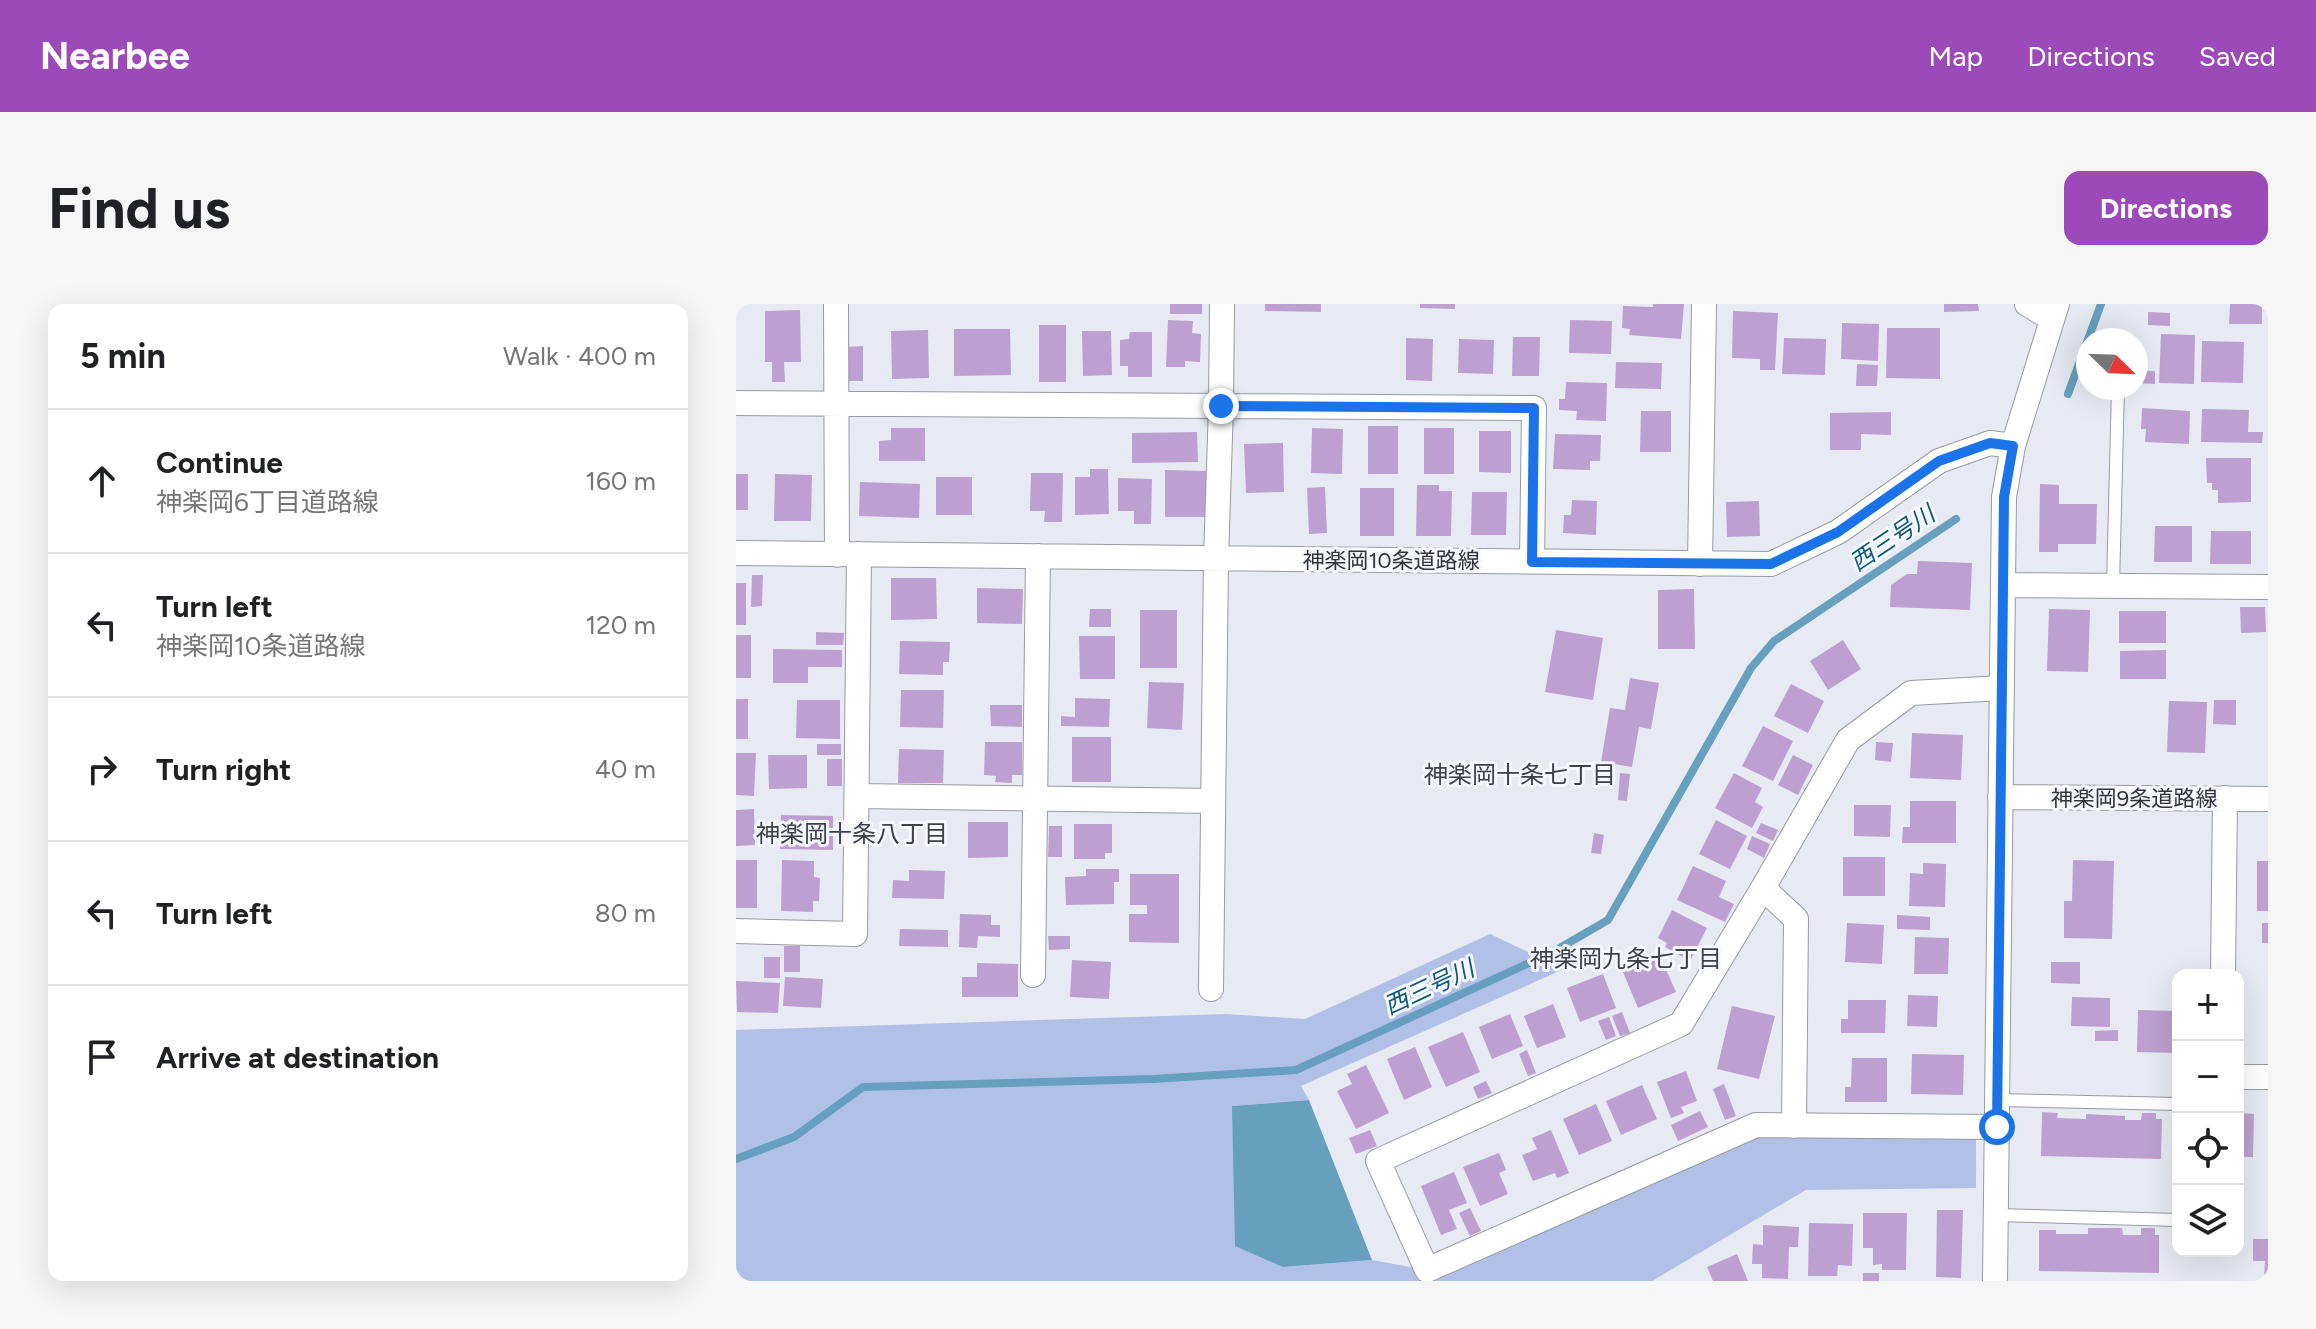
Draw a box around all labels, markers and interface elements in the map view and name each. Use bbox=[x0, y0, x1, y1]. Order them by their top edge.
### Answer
text: Nearbee bbox=[40, 33, 190, 79]
text: Map bbox=[1929, 39, 1983, 73]
text: Directions bbox=[2027, 39, 2155, 73]
text: Saved bbox=[2199, 39, 2276, 73]
button: Directions bbox=[2064, 171, 2268, 245]
text: Find us bbox=[48, 175, 230, 242]
north arrow bbox=[2076, 328, 2148, 400]
text: 5 min bbox=[80, 336, 166, 377]
text: Walk · 400 m bbox=[503, 340, 656, 372]
route end bbox=[1203, 388, 1239, 424]
text: Continue bbox=[156, 444, 283, 481]
icon: ahead bbox=[80, 459, 124, 503]
text: 160 m bbox=[585, 465, 656, 497]
text: 神楽岡6丁目道路線 bbox=[156, 486, 379, 518]
water label: 西三号川 bbox=[1844, 497, 1942, 577]
street label: 神楽岡10条道路線 bbox=[1302, 547, 1480, 574]
text: Turn left bbox=[156, 588, 273, 625]
icon: left bbox=[80, 603, 124, 647]
text: 120 m bbox=[586, 609, 656, 641]
text: 神楽岡10条道路線 bbox=[156, 630, 365, 662]
icon: right bbox=[80, 747, 124, 791]
text: Turn right bbox=[156, 751, 291, 788]
text: 40 m bbox=[595, 753, 656, 785]
district label: 神楽岡十条七丁目 bbox=[1424, 760, 1616, 789]
street label: 神楽岡9条道路線 bbox=[2051, 785, 2217, 812]
district label: 神楽岡十条八丁目 bbox=[756, 819, 948, 848]
icon: left bbox=[80, 891, 124, 935]
text: Turn left bbox=[156, 895, 273, 932]
text: 80 m bbox=[595, 897, 656, 929]
district label: 神楽岡九条七丁目 bbox=[1530, 944, 1722, 973]
water label: 西三号川 bbox=[1379, 952, 1481, 1020]
map controls bbox=[2172, 969, 2244, 1257]
button: + bbox=[2172, 969, 2244, 1041]
icon: arrive bbox=[80, 1035, 124, 1079]
text: Arrive at destination bbox=[156, 1039, 439, 1076]
button: − bbox=[2172, 1041, 2244, 1113]
route start bbox=[1979, 1109, 2015, 1145]
button: locate bbox=[2172, 1113, 2244, 1185]
button: layers bbox=[2172, 1185, 2244, 1257]

